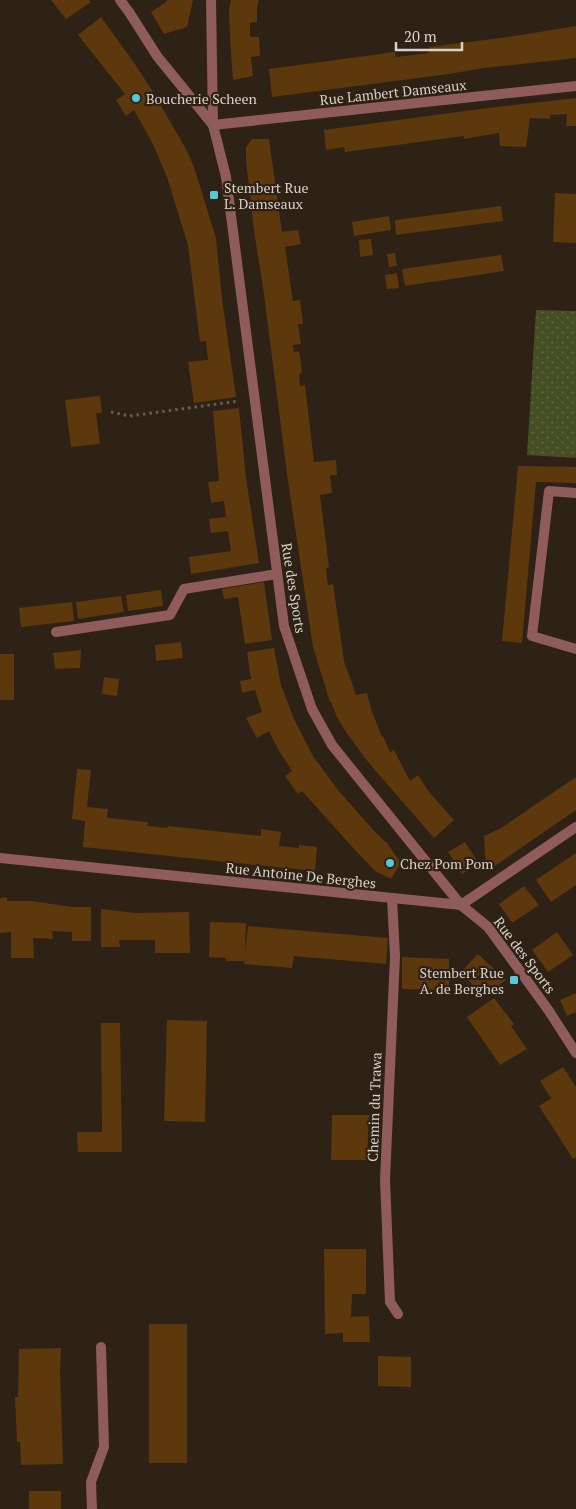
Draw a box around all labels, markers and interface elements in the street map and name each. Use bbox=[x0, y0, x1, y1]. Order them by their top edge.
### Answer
scale bar bbox=[396, 20, 462, 52]
text: 20 m bbox=[404, 26, 437, 46]
street label: Rue Lambert Damseaux bbox=[319, 75, 468, 109]
place label: Boucherie Scheen bbox=[146, 89, 258, 108]
marker: Boucherie Scheen bbox=[130, 92, 142, 104]
place label: Stembert Rue L. Damseaux bbox=[224, 178, 308, 213]
marker: Stembert Rue L. Damseaux bbox=[208, 189, 220, 201]
street label: Rue des Sports bbox=[277, 541, 311, 635]
place label: Chez Pom Pom bbox=[400, 854, 493, 873]
marker: Chez Pom Pom bbox=[384, 857, 396, 869]
street label: Rue Antoine De Berghes bbox=[225, 858, 377, 892]
street label: Rue des Sports bbox=[490, 913, 560, 997]
place label: Stembert Rue A. de Berghes bbox=[420, 963, 504, 998]
marker: Stembert Rue A. de Berghes bbox=[508, 974, 520, 986]
street label: Chemin du Trawa bbox=[363, 1052, 385, 1162]

